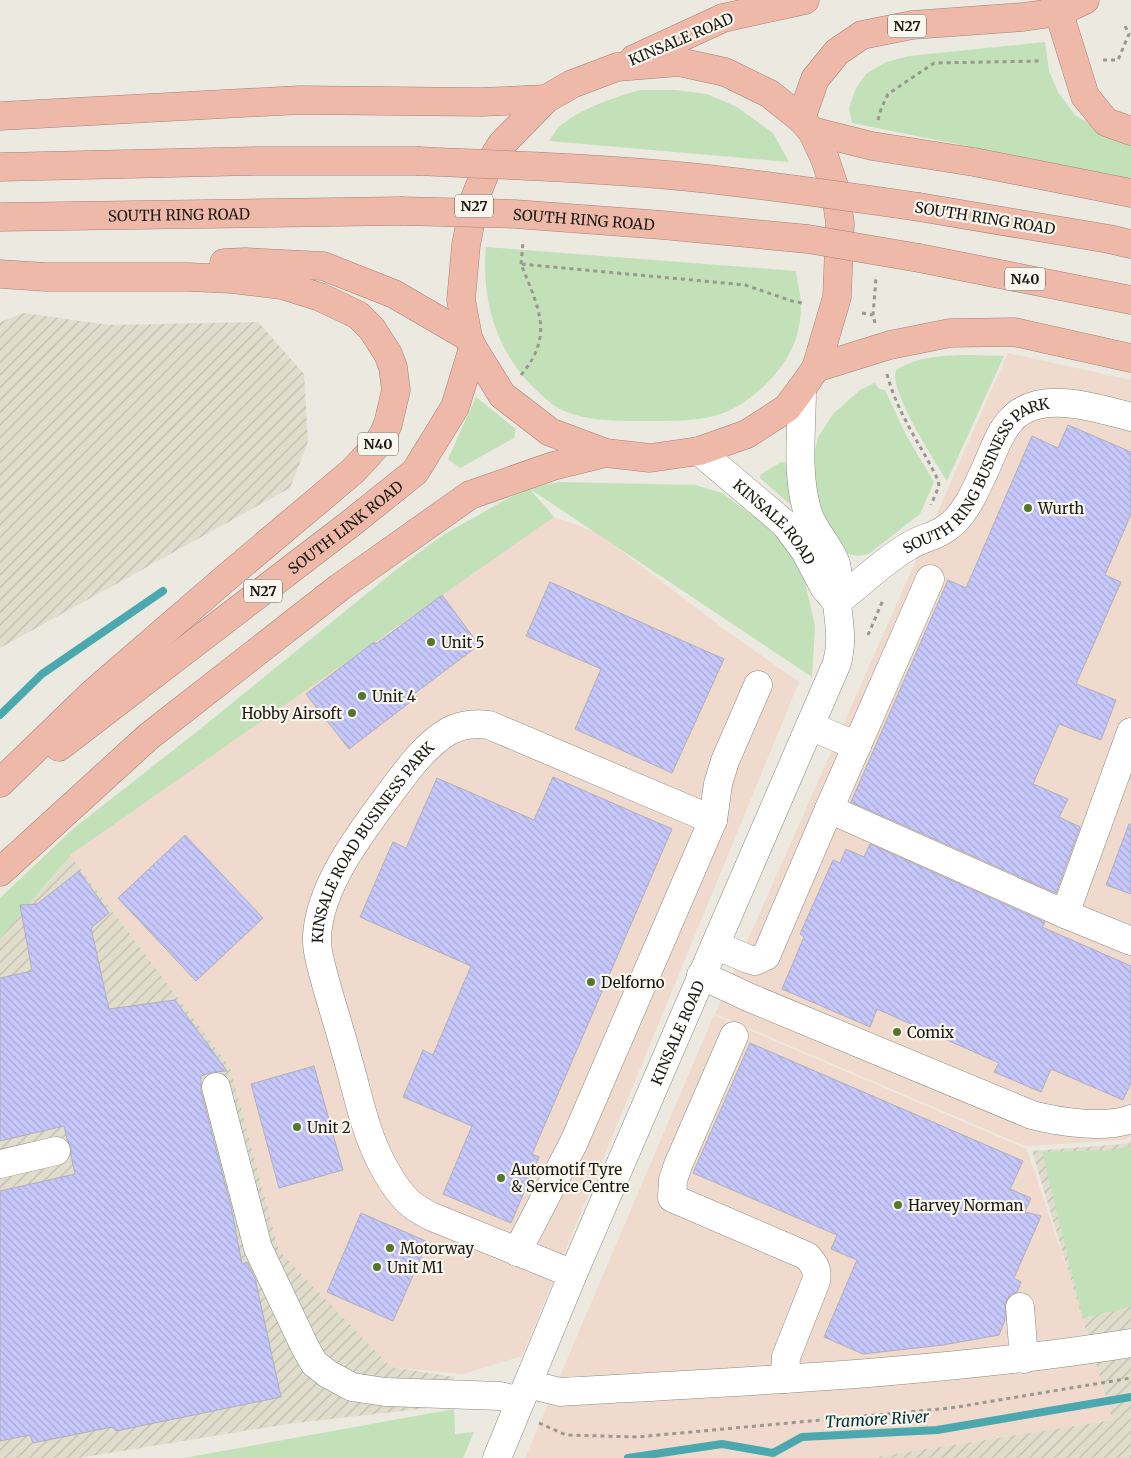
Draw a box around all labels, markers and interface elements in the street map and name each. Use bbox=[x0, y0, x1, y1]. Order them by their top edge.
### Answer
street label: KINSALE ROAD bbox=[626, 8, 736, 70]
road number: N27 bbox=[888, 15, 926, 38]
road number: N27 bbox=[455, 195, 493, 218]
street label: SOUTH RING ROAD bbox=[913, 198, 1057, 238]
street label: SOUTH RING ROAD bbox=[108, 204, 250, 225]
street label: SOUTH RING ROAD bbox=[512, 204, 655, 234]
road number: N40 bbox=[1005, 268, 1045, 290]
street label: SOUTH RING BUSINESS PARK bbox=[899, 393, 1051, 557]
road number: N40 bbox=[358, 432, 398, 456]
street label: KINSALE ROAD bbox=[729, 475, 820, 568]
street label: SOUTH LINK ROAD bbox=[284, 476, 407, 578]
place label: Wurth bbox=[1037, 499, 1084, 518]
marker: Wurth bbox=[1022, 502, 1034, 514]
road number: N27 bbox=[244, 580, 282, 602]
place label: Unit 5 bbox=[441, 633, 485, 652]
marker: Unit 5 bbox=[425, 636, 437, 648]
place label: Unit 4 bbox=[372, 687, 416, 706]
marker: Unit 4 bbox=[356, 690, 368, 702]
place label: Hobby Airsoft bbox=[242, 704, 342, 723]
marker: Hobby Airsoft bbox=[346, 707, 358, 719]
street label: KINSALE ROAD BUSINESS PARK bbox=[307, 737, 438, 944]
place label: Delforno bbox=[601, 973, 665, 992]
marker: Delforno bbox=[585, 976, 597, 988]
street label: KINSALE ROAD bbox=[646, 977, 708, 1088]
place label: Comix bbox=[907, 1023, 954, 1042]
marker: Comix bbox=[891, 1026, 903, 1038]
place label: Unit 2 bbox=[307, 1118, 351, 1137]
marker: Unit 2 bbox=[291, 1121, 303, 1133]
place label: Automotif Tyre & Service Centre bbox=[510, 1160, 630, 1196]
marker: Automotif Tyre & Service Centre bbox=[495, 1172, 507, 1184]
place label: Harvey Norman bbox=[908, 1196, 1023, 1215]
marker: Harvey Norman bbox=[892, 1199, 904, 1211]
place label: Motorway bbox=[400, 1239, 474, 1258]
marker: Motorway bbox=[384, 1242, 396, 1254]
place label: Unit M1 bbox=[387, 1258, 443, 1277]
marker: Unit M1 bbox=[371, 1261, 383, 1273]
water label: Tramore River bbox=[824, 1406, 930, 1432]

